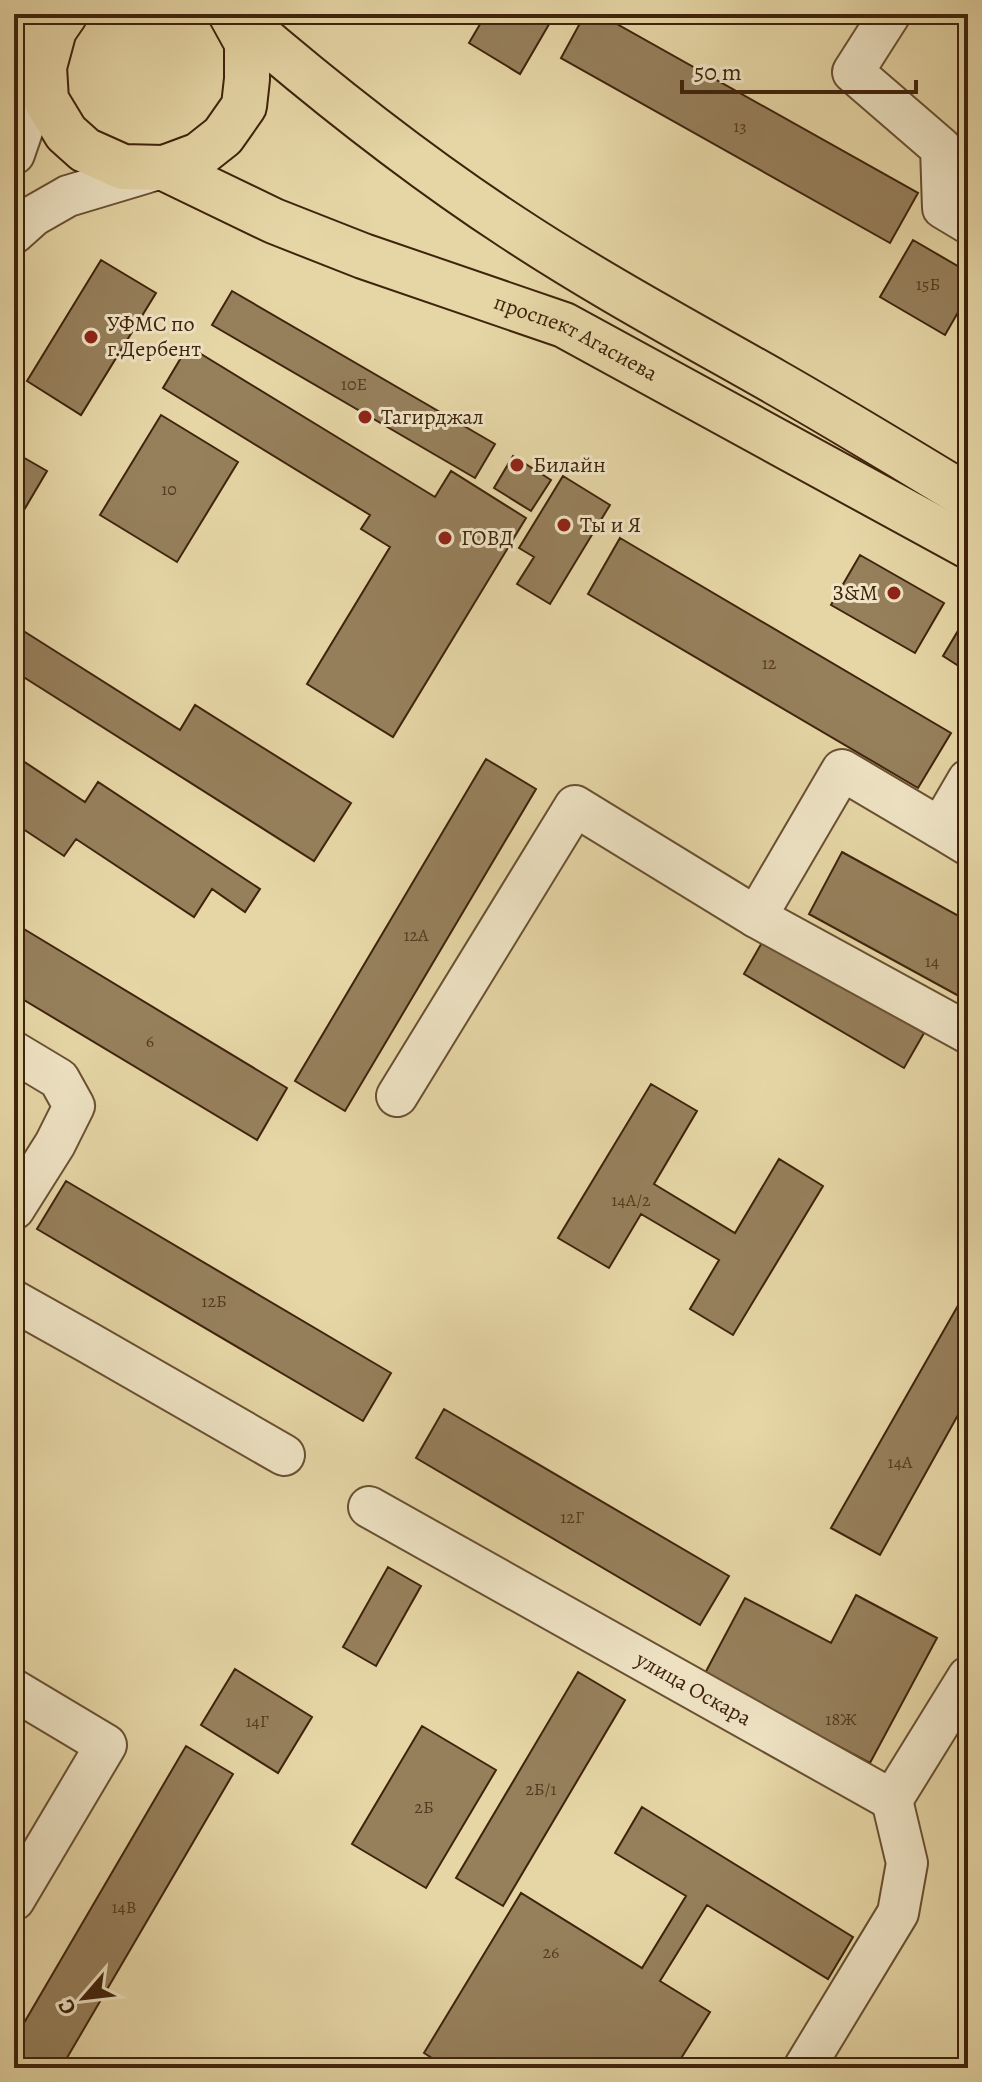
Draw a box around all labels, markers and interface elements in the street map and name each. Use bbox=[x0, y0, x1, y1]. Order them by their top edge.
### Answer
scale bar bbox=[682, 44, 916, 94]
text: 50 m bbox=[694, 56, 742, 88]
house number: 13 bbox=[733, 114, 747, 138]
house number: 15Б bbox=[916, 272, 940, 296]
street label: проспект Агасиева bbox=[490, 287, 664, 389]
place label: УФМС по г.Дербент bbox=[107, 309, 201, 364]
marker: УФМС по г.Дербент bbox=[82, 328, 100, 346]
house number: 10Е bbox=[341, 372, 367, 396]
place label: Тагирджал bbox=[381, 402, 484, 432]
marker: Тагирджал bbox=[356, 408, 374, 426]
place label: Билайн bbox=[533, 450, 606, 480]
marker: Билайн bbox=[508, 456, 526, 474]
house number: 10 bbox=[161, 477, 177, 501]
place label: Ты и Я bbox=[580, 510, 641, 540]
marker: Ты и Я bbox=[555, 516, 573, 534]
place label: ГОВД bbox=[461, 523, 514, 553]
marker: ГОВД bbox=[436, 529, 454, 547]
place label: З&М bbox=[832, 578, 878, 608]
marker: З&М bbox=[885, 584, 903, 602]
house number: 12 bbox=[762, 651, 777, 675]
house number: 12А bbox=[403, 923, 429, 947]
house number: 14 bbox=[925, 949, 939, 973]
house number: 6 bbox=[146, 1029, 154, 1053]
house number: 14А/2 bbox=[611, 1188, 651, 1212]
house number: 12Б bbox=[201, 1289, 227, 1313]
house number: 14А bbox=[888, 1450, 913, 1474]
house number: 12Г bbox=[560, 1505, 584, 1529]
street label: улица Оскара bbox=[629, 1644, 758, 1734]
house number: 18Ж bbox=[825, 1707, 857, 1731]
house number: 14Г bbox=[245, 1709, 269, 1733]
house number: 2Б/1 bbox=[525, 1777, 557, 1801]
house number: 2Б bbox=[414, 1795, 434, 1819]
house number: 14В bbox=[111, 1895, 137, 1919]
house number: 26 bbox=[543, 1940, 559, 1964]
north arrow bbox=[44, 1958, 124, 2038]
text: С bbox=[51, 1994, 84, 2020]

